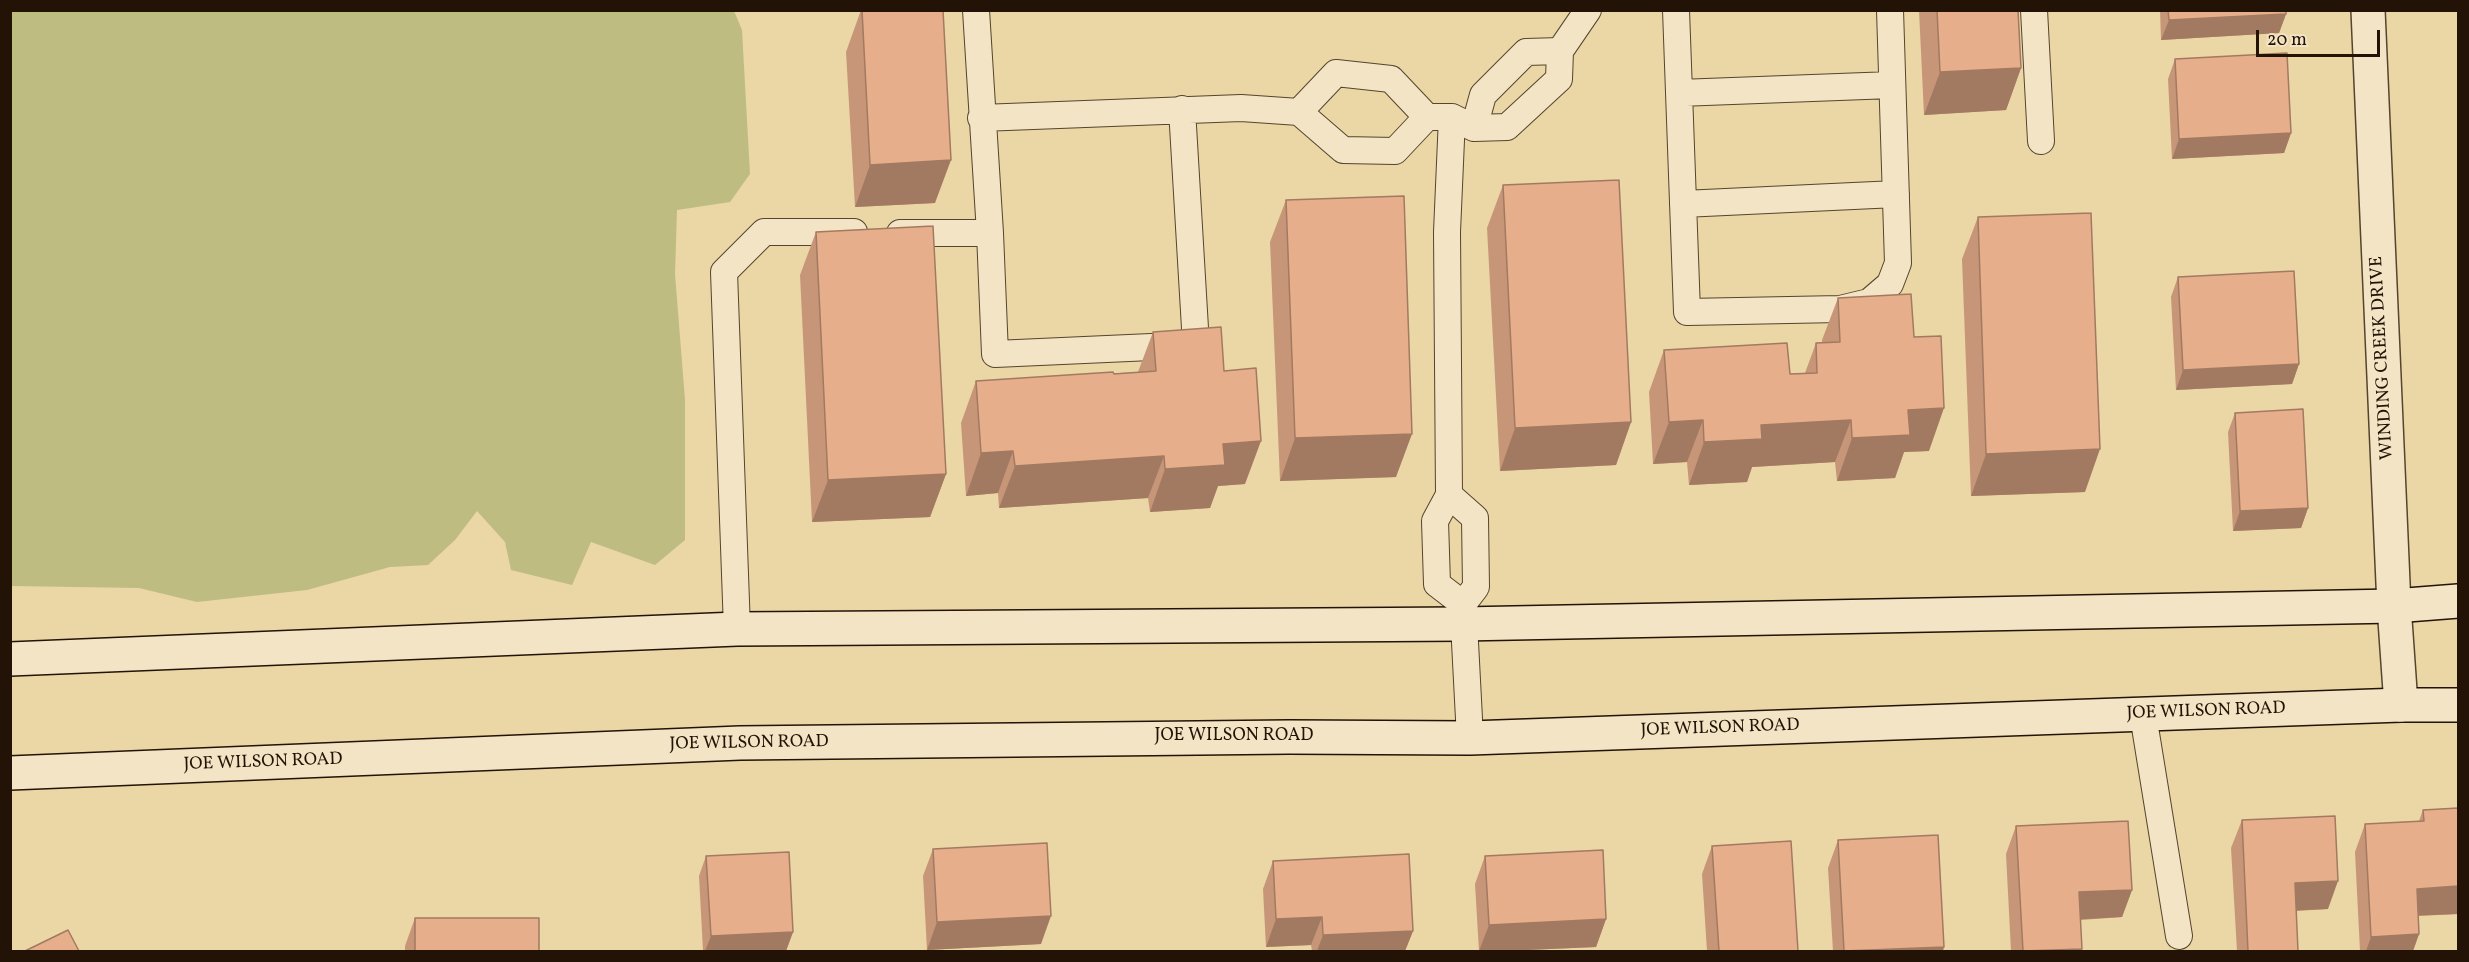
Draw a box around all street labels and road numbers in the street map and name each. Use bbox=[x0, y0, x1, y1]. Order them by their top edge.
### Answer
street label: WINDING CREEK DRIVE bbox=[2367, 256, 2399, 460]
street label: JOE WILSON ROAD bbox=[2126, 698, 2286, 726]
street label: JOE WILSON ROAD bbox=[1640, 715, 1800, 743]
street label: JOE WILSON ROAD bbox=[1155, 726, 1313, 748]
street label: JOE WILSON ROAD bbox=[669, 732, 829, 756]
street label: JOE WILSON ROAD bbox=[183, 749, 343, 777]

